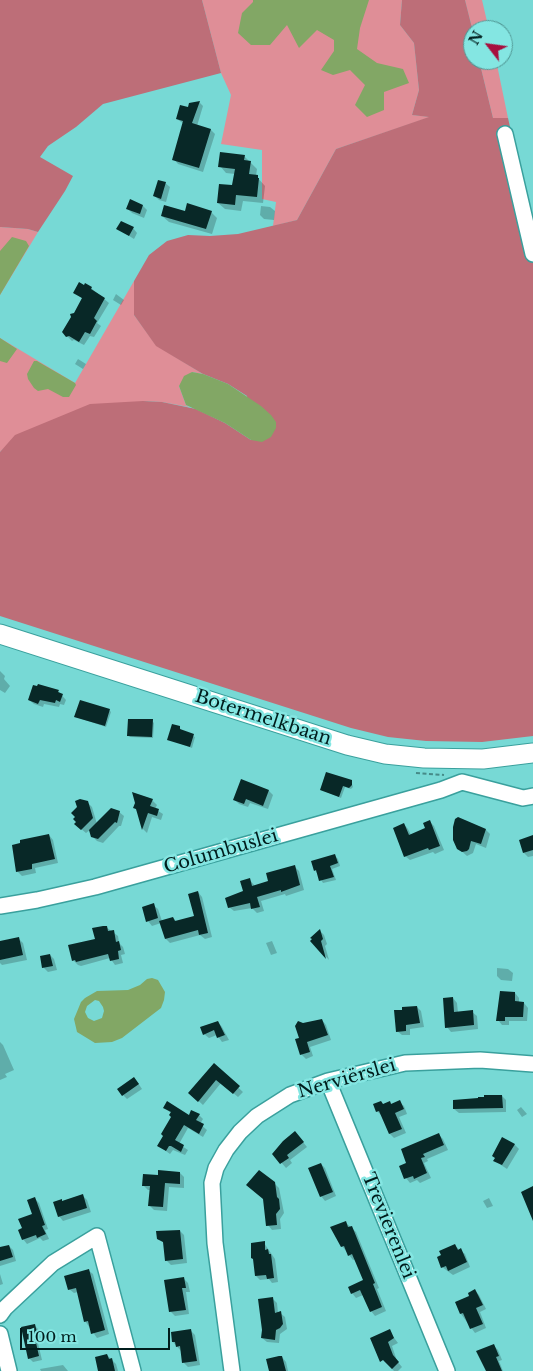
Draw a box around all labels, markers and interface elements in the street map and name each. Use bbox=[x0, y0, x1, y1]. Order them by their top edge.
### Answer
north arrow bbox=[463, 20, 513, 70]
text: N bbox=[465, 28, 487, 48]
street label: Botermelkbaan bbox=[192, 686, 334, 750]
street label: Columbuslei bbox=[161, 825, 281, 879]
street label: Nerviërslei bbox=[295, 1055, 399, 1103]
street label: Trevierenlei bbox=[357, 1170, 419, 1282]
scale bar bbox=[22, 1318, 172, 1350]
text: 100 m bbox=[28, 1327, 77, 1346]

